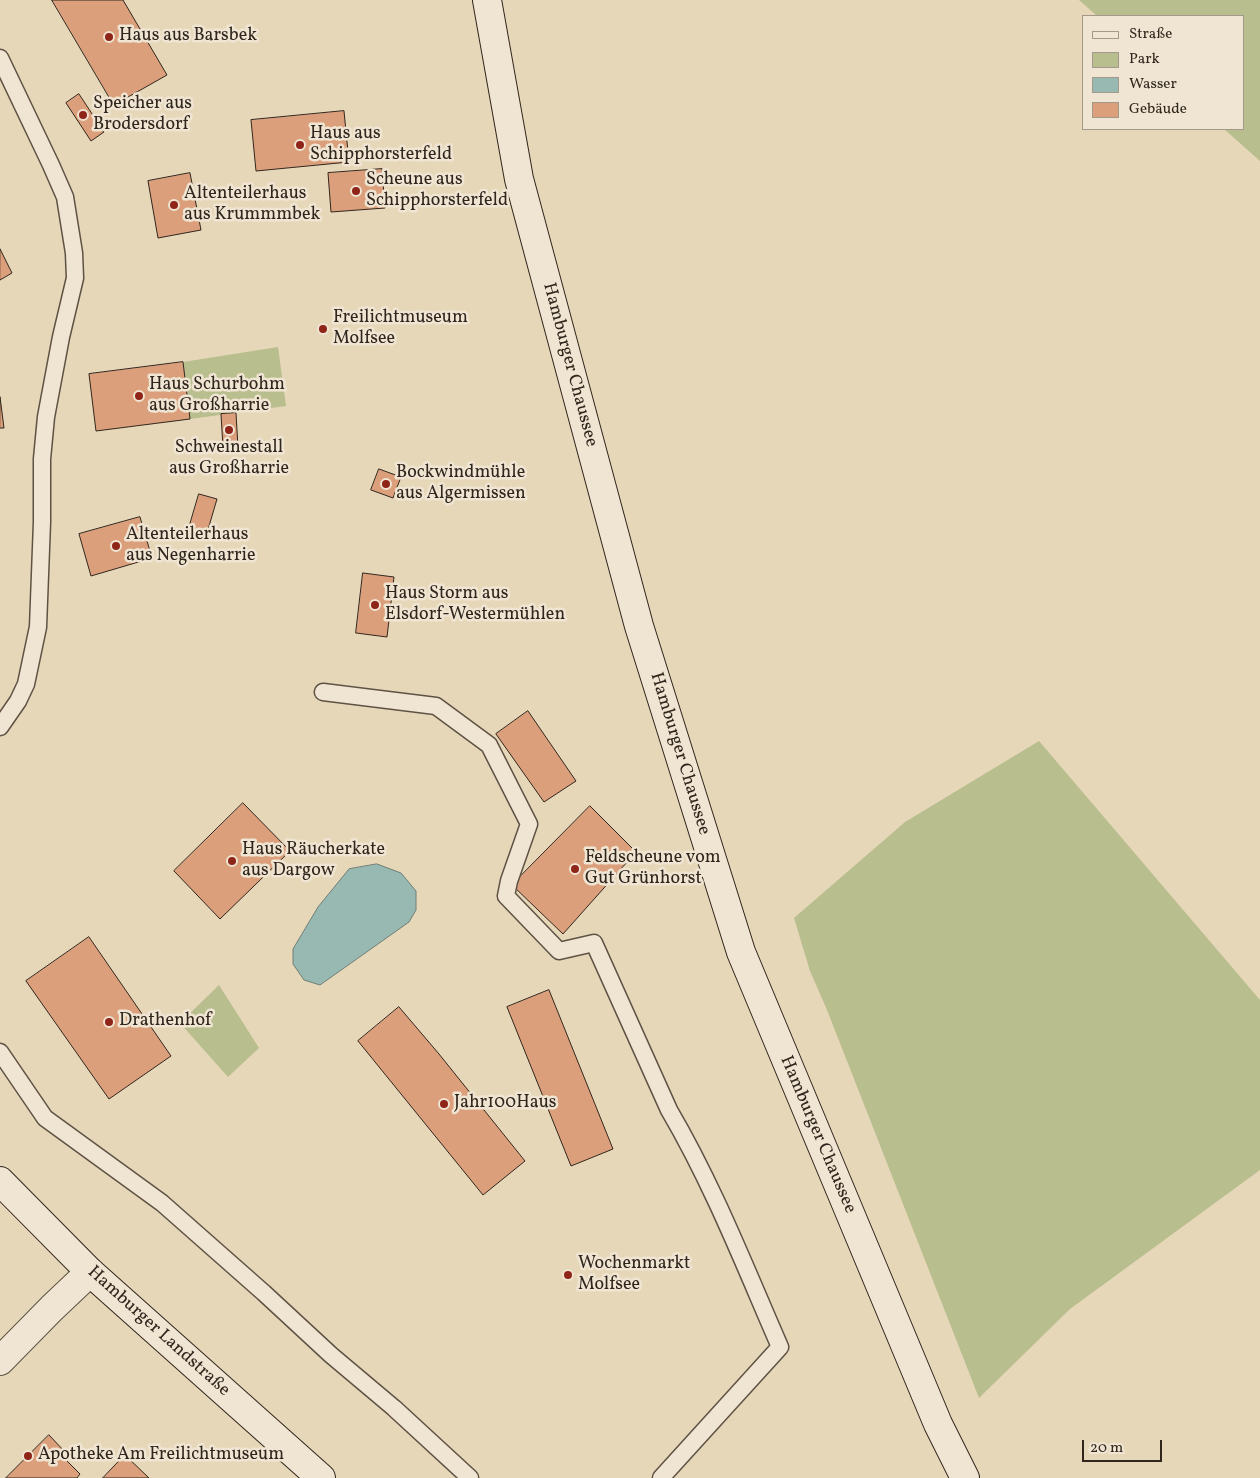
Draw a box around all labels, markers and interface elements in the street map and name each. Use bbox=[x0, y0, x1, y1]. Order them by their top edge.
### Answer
legend bbox=[1082, 15, 1245, 130]
text: Straße bbox=[1129, 24, 1172, 45]
place label: Haus aus Barsbek bbox=[119, 26, 257, 48]
marker: Haus aus Barsbek bbox=[103, 31, 115, 43]
text: Park bbox=[1129, 49, 1160, 70]
text: Wasser bbox=[1129, 74, 1177, 95]
place label: Speicher aus Brodersdorf bbox=[93, 94, 192, 136]
text: Gebäude bbox=[1129, 99, 1187, 120]
marker: Speicher aus Brodersdorf bbox=[77, 109, 89, 121]
place label: Haus aus Schipphorsterfeld bbox=[310, 124, 452, 166]
marker: Haus aus Schipphorsterfeld bbox=[294, 139, 306, 151]
place label: Scheune aus Schipphorsterfeld bbox=[366, 170, 508, 212]
place label: Altenteilerhaus aus Krummmbek bbox=[184, 184, 320, 226]
marker: Scheune aus Schipphorsterfeld bbox=[350, 185, 362, 197]
marker: Altenteilerhaus aus Krummmbek bbox=[168, 199, 180, 211]
street label: Hamburger Chaussee bbox=[537, 281, 601, 449]
place label: Freilichtmuseum Molfsee bbox=[333, 308, 468, 350]
marker: Freilichtmuseum Molfsee bbox=[317, 323, 329, 335]
place label: Haus Schurbohm aus Großharrie bbox=[149, 375, 285, 418]
marker: Haus Schurbohm aus Großharrie bbox=[133, 390, 145, 402]
marker: Schweinestall aus Großharrie bbox=[223, 424, 235, 436]
place label: Schweinestall aus Großharrie bbox=[169, 438, 289, 480]
place label: Bockwindmühle aus Algermissen bbox=[396, 463, 526, 506]
marker: Bockwindmühle aus Algermissen bbox=[380, 478, 392, 490]
place label: Altenteilerhaus aus Negenharrie bbox=[126, 525, 256, 568]
marker: Altenteilerhaus aus Negenharrie bbox=[110, 540, 122, 552]
place label: Haus Storm aus Elsdorf-Westermühlen bbox=[385, 584, 565, 626]
marker: Haus Storm aus Elsdorf-Westermühlen bbox=[369, 599, 381, 611]
street label: Hamburger Chaussee bbox=[644, 670, 714, 838]
place label: Haus Räucherkate aus Dargow bbox=[242, 840, 385, 882]
place label: Feldscheune vom Gut Grünhorst bbox=[585, 848, 721, 891]
marker: Haus Räucherkate aus Dargow bbox=[226, 855, 238, 867]
marker: Feldscheune vom Gut Grünhorst bbox=[569, 863, 581, 875]
place label: Drathenhof bbox=[119, 1011, 211, 1033]
marker: Drathenhof bbox=[103, 1016, 115, 1028]
street label: Hamburger Chaussee bbox=[774, 1053, 860, 1217]
place label: Jahr100Haus bbox=[454, 1093, 557, 1115]
marker: Jahr100Haus bbox=[438, 1098, 450, 1110]
place label: Wochenmarkt Molfsee bbox=[578, 1254, 690, 1296]
street label: Hamburger Landstraße bbox=[82, 1262, 234, 1402]
marker: Wochenmarkt Molfsee bbox=[562, 1269, 574, 1281]
scale bar bbox=[1085, 1430, 1165, 1462]
text: 20 m bbox=[1090, 1438, 1123, 1459]
place label: Apotheke Am Freilichtmuseum bbox=[38, 1445, 284, 1467]
marker: Apotheke Am Freilichtmuseum bbox=[22, 1450, 34, 1462]

